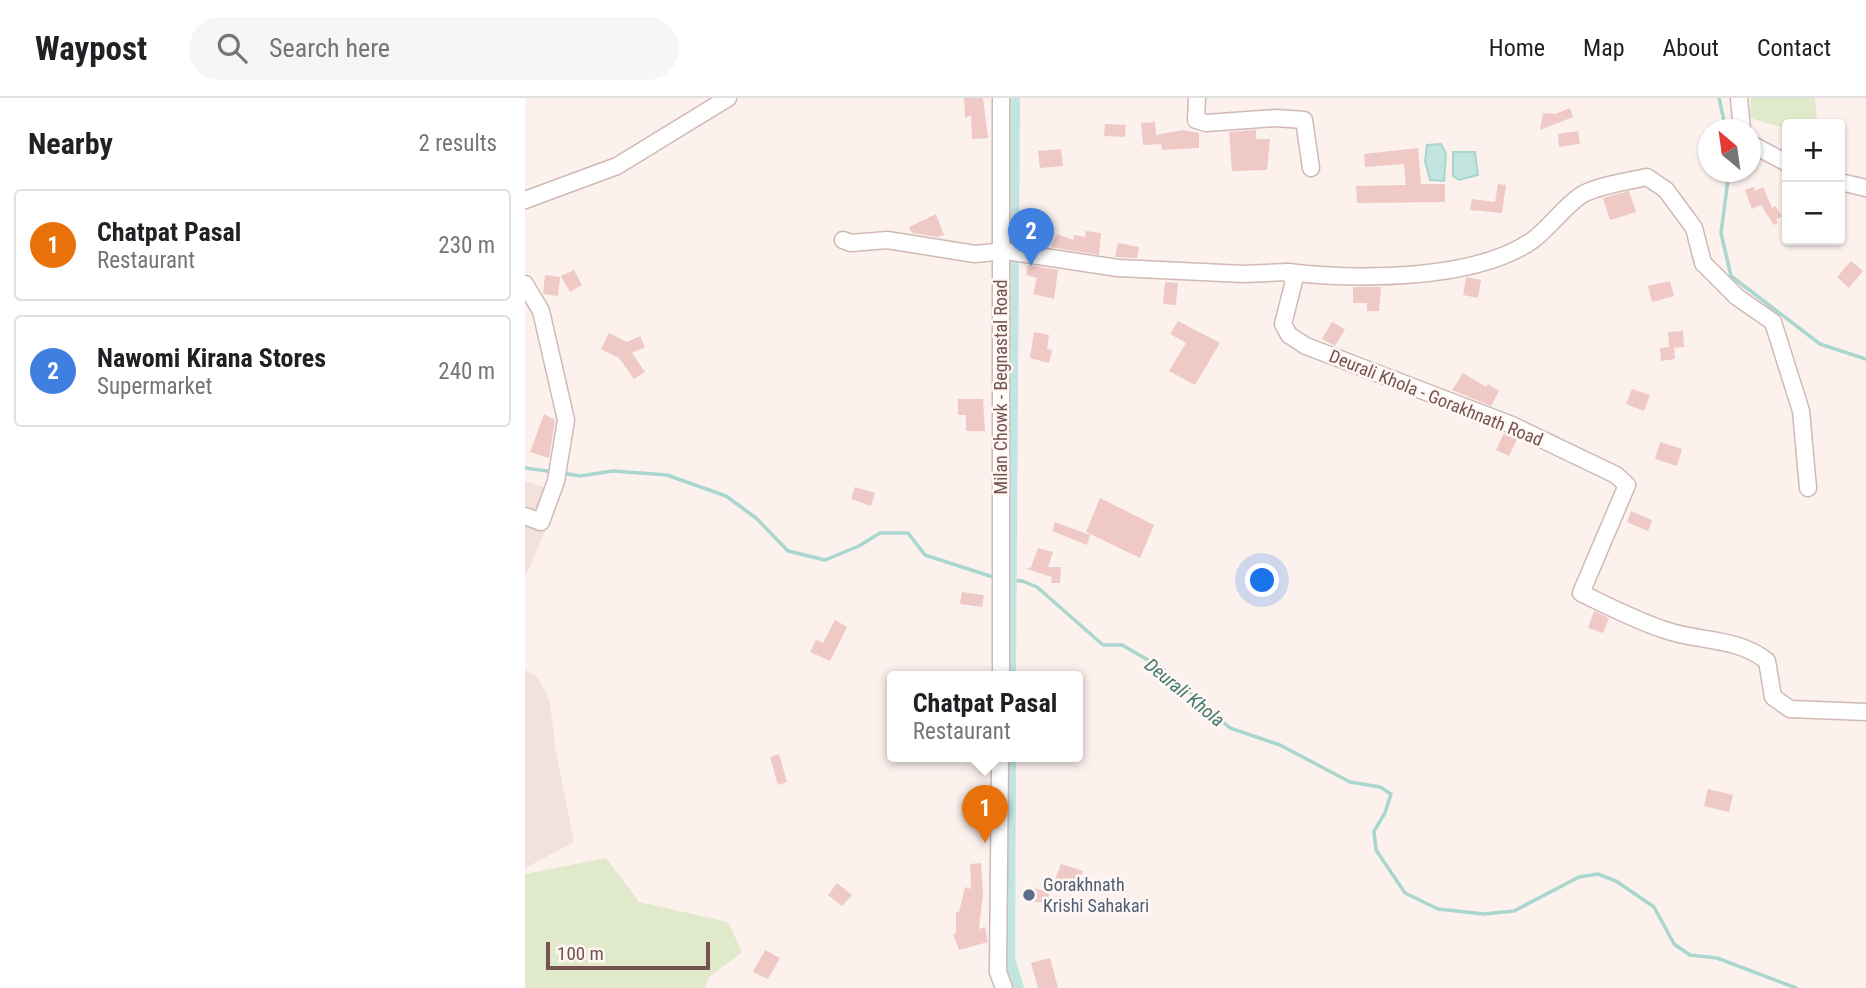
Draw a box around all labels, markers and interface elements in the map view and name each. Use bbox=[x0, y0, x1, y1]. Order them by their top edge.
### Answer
search box bbox=[189, 17, 679, 80]
text: Waypost bbox=[35, 29, 147, 68]
icon: search bbox=[213, 29, 251, 67]
text: Search here bbox=[269, 33, 390, 63]
text: Home bbox=[1489, 34, 1545, 62]
text: Map bbox=[1583, 34, 1625, 62]
text: About bbox=[1663, 34, 1719, 62]
text: Contact bbox=[1757, 34, 1831, 62]
north arrow bbox=[1698, 119, 1761, 182]
map controls bbox=[1782, 119, 1845, 245]
button: + bbox=[1782, 119, 1845, 182]
text: Nearby bbox=[28, 126, 113, 161]
text: 2 results bbox=[419, 130, 497, 157]
button: − bbox=[1782, 182, 1845, 245]
pin: 2 bbox=[1008, 208, 1054, 266]
text: Chatpat Pasal bbox=[97, 217, 241, 247]
text: 1 bbox=[47, 232, 59, 259]
text: 230 m bbox=[438, 232, 495, 259]
text: Restaurant bbox=[97, 247, 195, 274]
street label: Milan Chowk - Begnastal Road bbox=[990, 280, 1011, 494]
text: Nawomi Kirana Stores bbox=[97, 343, 326, 373]
street label: Deurali Khola - Gorakhnath Road bbox=[1326, 345, 1546, 450]
text: 2 bbox=[47, 358, 59, 385]
text: 240 m bbox=[438, 358, 495, 385]
text: Supermarket bbox=[97, 373, 212, 400]
your location bbox=[1245, 563, 1279, 597]
water label: Deurali Khola bbox=[1140, 653, 1229, 732]
popup bbox=[887, 671, 1083, 762]
text: Chatpat Pasal bbox=[913, 688, 1057, 718]
text: Restaurant bbox=[913, 718, 1011, 745]
pin: 1 bbox=[962, 785, 1008, 843]
place label: Gorakhnath Krishi Sahakari bbox=[1043, 874, 1149, 916]
marker: Gorakhnath Krishi Sahakari bbox=[1021, 887, 1037, 903]
scale bar bbox=[546, 939, 711, 971]
text: 100 m bbox=[557, 942, 604, 965]

